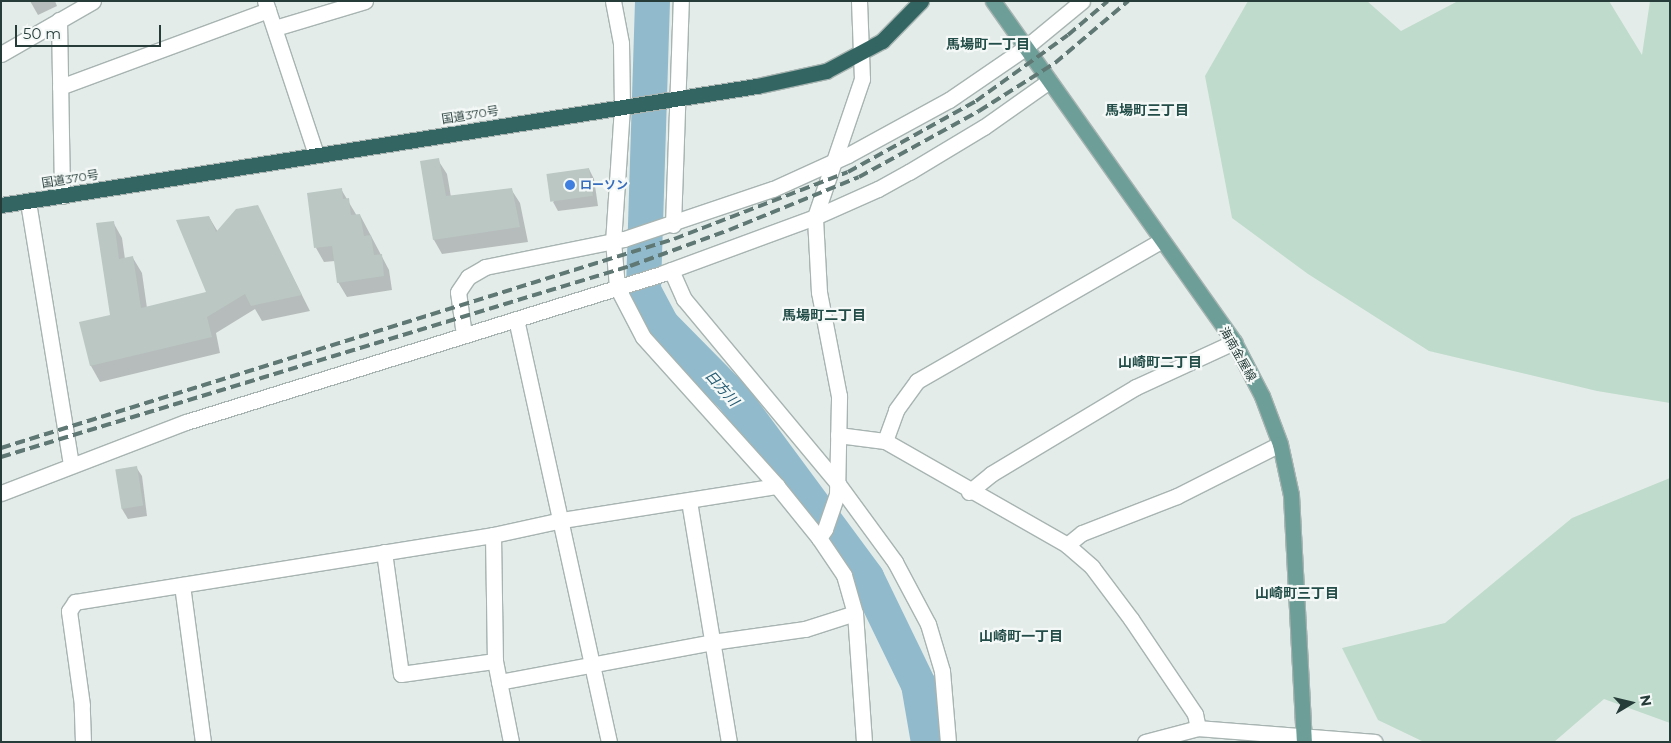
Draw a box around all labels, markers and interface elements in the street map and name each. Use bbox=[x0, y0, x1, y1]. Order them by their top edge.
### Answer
scale bar bbox=[18, 15, 164, 47]
text: 50 m bbox=[23, 24, 61, 43]
district label: 馬場町一丁目 bbox=[946, 36, 1030, 52]
district label: 馬場町三丁目 bbox=[1105, 102, 1189, 118]
street label: 国道370号 bbox=[441, 103, 499, 127]
street label: 国道370号 bbox=[41, 167, 99, 191]
place label: ローソン bbox=[580, 178, 628, 192]
marker: ローソン bbox=[564, 179, 576, 191]
district label: 馬場町二丁目 bbox=[782, 307, 866, 323]
street label: 海南金屋線 bbox=[1217, 324, 1259, 384]
district label: 山崎町二丁目 bbox=[1118, 354, 1202, 370]
water label: 日方川 bbox=[702, 367, 742, 409]
district label: 山崎町三丁目 bbox=[1255, 585, 1339, 601]
district label: 山崎町一丁目 bbox=[979, 628, 1063, 644]
north arrow bbox=[1606, 678, 1656, 728]
text: N bbox=[1636, 694, 1656, 708]

